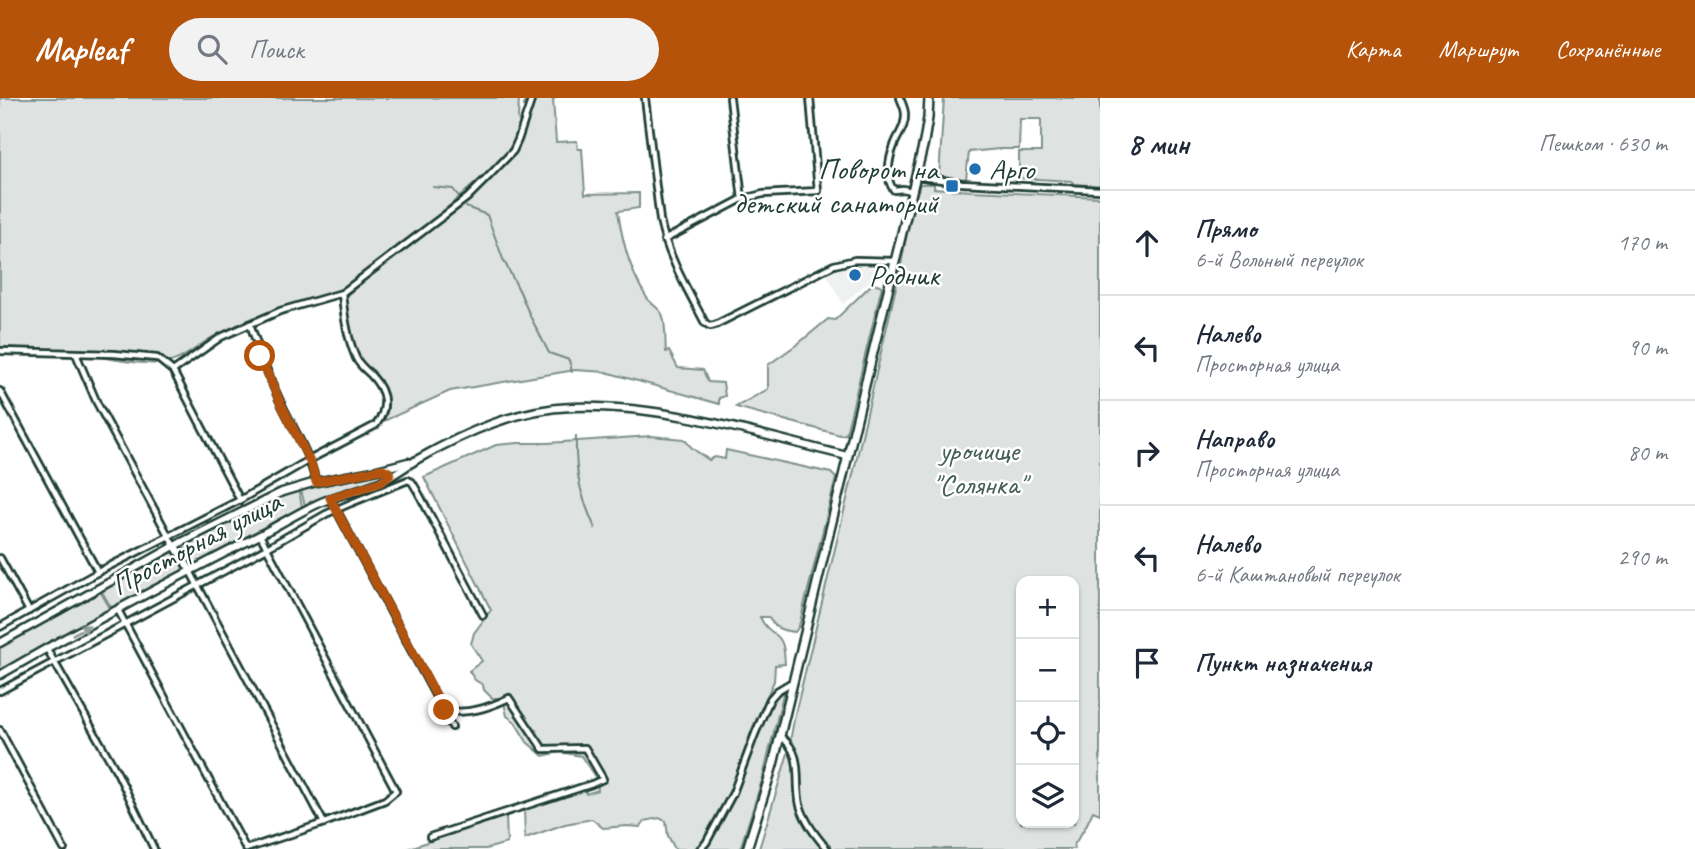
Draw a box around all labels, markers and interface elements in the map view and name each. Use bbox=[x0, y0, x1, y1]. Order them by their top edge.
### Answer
search box bbox=[169, 18, 659, 81]
text: Mapleaf bbox=[35, 28, 127, 70]
icon: search bbox=[193, 30, 231, 68]
text: Поиск bbox=[249, 33, 304, 66]
text: Карта bbox=[1346, 34, 1401, 64]
text: Маршрут bbox=[1439, 34, 1518, 64]
text: Сохранённые bbox=[1556, 34, 1660, 64]
text: 8 мин bbox=[1128, 125, 1189, 163]
text: Пешком · 630 m bbox=[1539, 129, 1667, 158]
place label: Поворот на детский санаторий bbox=[734, 150, 940, 222]
place label: Арго bbox=[989, 150, 1036, 188]
marker: Арго bbox=[967, 161, 983, 177]
marker: Поворот на детский санаторий bbox=[944, 178, 960, 194]
text: Прямо bbox=[1195, 212, 1257, 245]
icon: ahead bbox=[1128, 224, 1166, 262]
text: 170 m bbox=[1618, 228, 1667, 257]
text: 6-й Вольный переулок bbox=[1195, 245, 1363, 274]
place label: Родник bbox=[869, 256, 941, 294]
marker: Родник bbox=[847, 267, 863, 283]
text: Налево bbox=[1195, 317, 1261, 350]
icon: left bbox=[1128, 329, 1166, 367]
text: 90 m bbox=[1628, 333, 1667, 362]
route start bbox=[244, 340, 275, 371]
text: Просторная улица bbox=[1195, 350, 1339, 379]
text: Направо bbox=[1195, 422, 1274, 455]
park label: урочище "Солянка" bbox=[932, 431, 1032, 503]
icon: right bbox=[1128, 434, 1166, 472]
text: 80 m bbox=[1628, 438, 1667, 467]
text: Просторная улица bbox=[1195, 455, 1339, 484]
street label: Просторная улица bbox=[104, 481, 290, 604]
text: Налево bbox=[1195, 527, 1261, 560]
icon: left bbox=[1128, 539, 1166, 577]
text: 290 m bbox=[1618, 543, 1667, 572]
text: 6-й Каштановый переулок bbox=[1195, 560, 1400, 589]
map controls bbox=[1016, 576, 1079, 828]
button: + bbox=[1016, 576, 1079, 639]
one-way arrow bbox=[71, 624, 91, 636]
button: − bbox=[1016, 639, 1079, 702]
icon: arrive bbox=[1128, 644, 1166, 682]
text: Пункт назначения bbox=[1195, 646, 1371, 679]
route end bbox=[428, 694, 459, 725]
button: locate bbox=[1016, 702, 1079, 765]
button: layers bbox=[1016, 765, 1079, 828]

